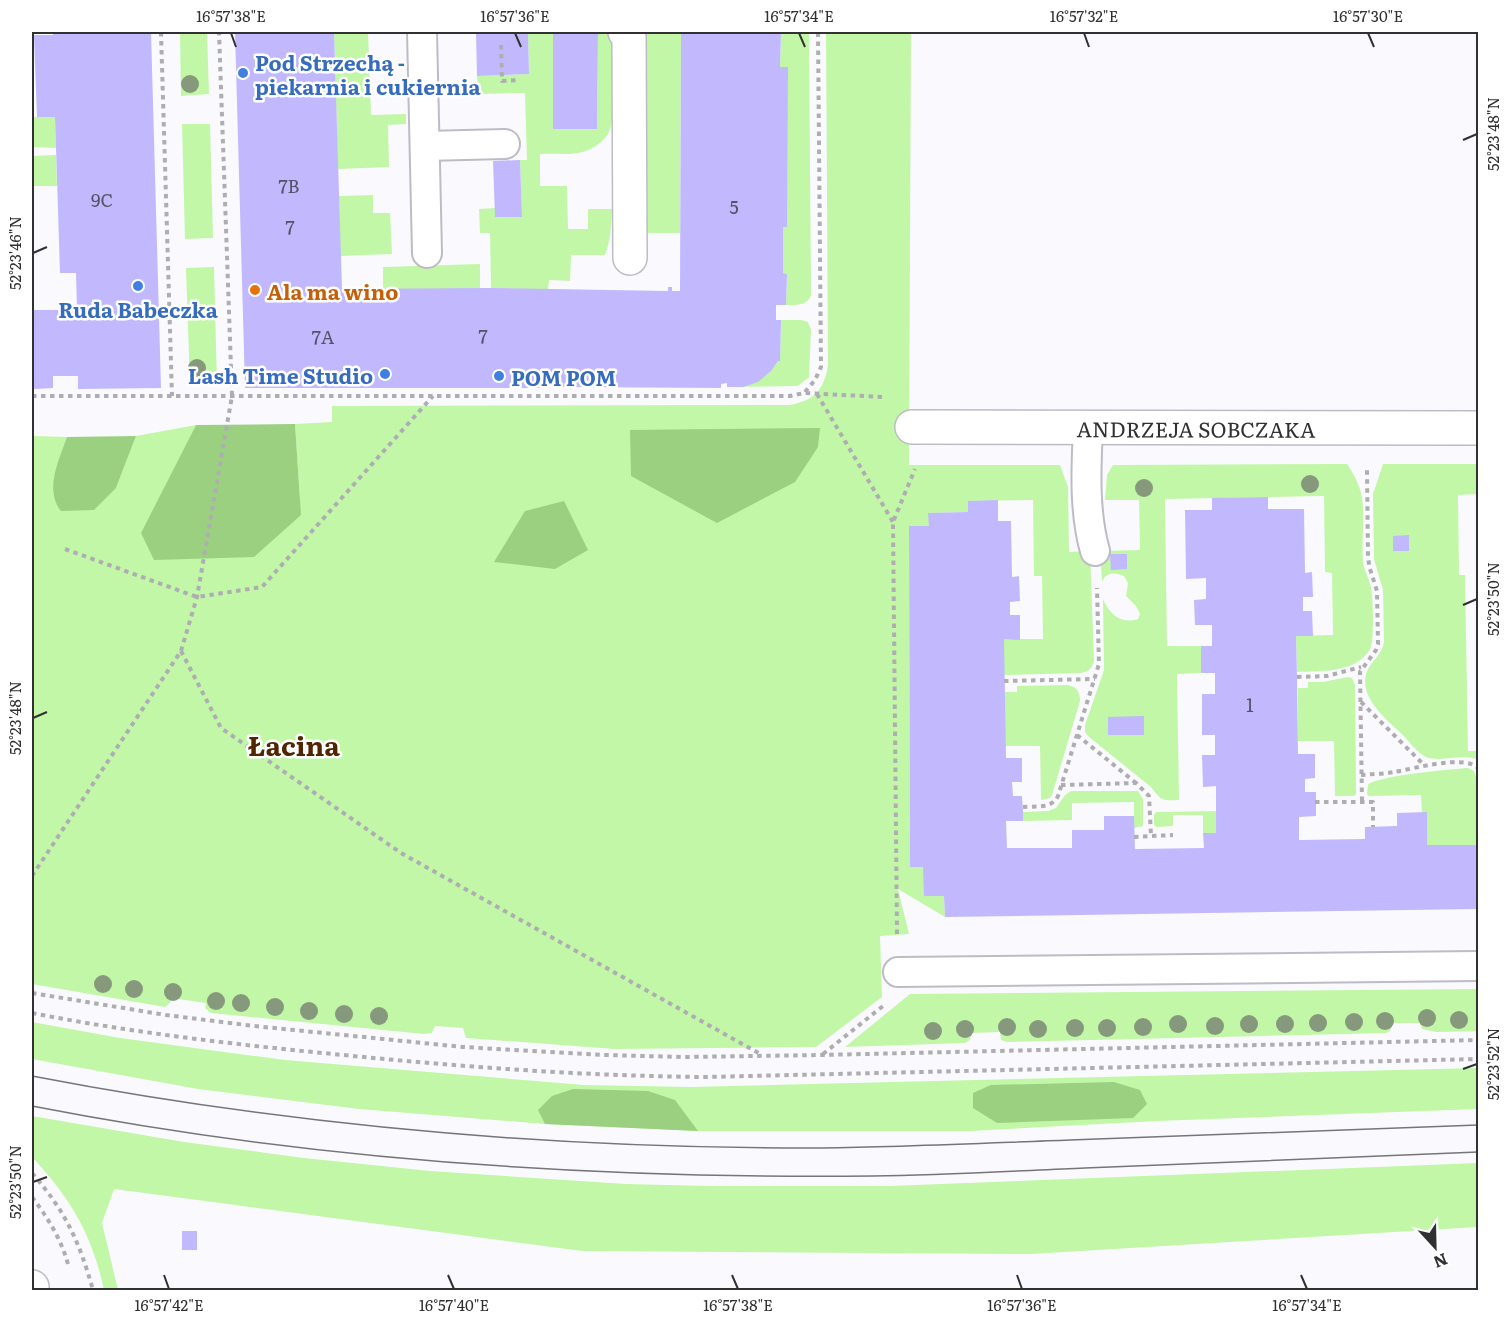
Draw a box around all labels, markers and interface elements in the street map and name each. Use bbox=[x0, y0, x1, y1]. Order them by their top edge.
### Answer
text: 16°57'38"E bbox=[196, 4, 266, 27]
text: 16°57'36"E bbox=[480, 4, 550, 27]
text: 16°57'34"E bbox=[764, 4, 834, 27]
text: 16°57'32"E bbox=[1050, 4, 1118, 27]
text: 16°57'30"E bbox=[1333, 4, 1403, 27]
place label: Pod Strzechą - piekarnia i cukiernia bbox=[255, 46, 482, 101]
marker: Pod Strzechą - piekarnia i cukiernia bbox=[236, 66, 250, 80]
text: 52°23'48"N bbox=[1481, 97, 1504, 171]
house number: 7B bbox=[278, 172, 300, 199]
house number: 9C bbox=[91, 186, 113, 213]
house number: 5 bbox=[729, 193, 739, 220]
house number: 7 bbox=[285, 213, 295, 240]
text: 52°23'46"N bbox=[3, 216, 26, 290]
place label: Ala ma wino bbox=[267, 275, 398, 306]
marker: Ruda Babeczka bbox=[131, 279, 145, 293]
marker: Ala ma wino bbox=[248, 283, 262, 297]
place label: Ruda Babeczka bbox=[58, 293, 219, 324]
house number: 7 bbox=[478, 322, 488, 349]
house number: 7A bbox=[312, 323, 334, 350]
place label: Lash Time Studio bbox=[188, 359, 373, 390]
place label: POM POM bbox=[511, 361, 616, 392]
marker: Lash Time Studio bbox=[378, 367, 392, 381]
marker: POM POM bbox=[492, 369, 506, 383]
street label: ANDRZEJA SOBCZAKA bbox=[1077, 412, 1316, 443]
text: 52°23'50"N bbox=[1481, 562, 1504, 636]
text: 52°23'48"N bbox=[3, 681, 26, 755]
house number: 1 bbox=[1246, 691, 1254, 718]
district label: Łacina bbox=[248, 724, 340, 764]
text: 52°23'52"N bbox=[1481, 1028, 1504, 1100]
text: 52°23'50"N bbox=[3, 1145, 26, 1219]
north arrow bbox=[1405, 1217, 1465, 1277]
text: N bbox=[1430, 1248, 1452, 1275]
text: 16°57'42"E bbox=[135, 1293, 204, 1316]
text: 16°57'40"E bbox=[419, 1293, 489, 1316]
text: 16°57'38"E bbox=[703, 1293, 773, 1316]
text: 16°57'36"E bbox=[987, 1293, 1057, 1316]
text: 16°57'34"E bbox=[1272, 1293, 1342, 1316]

